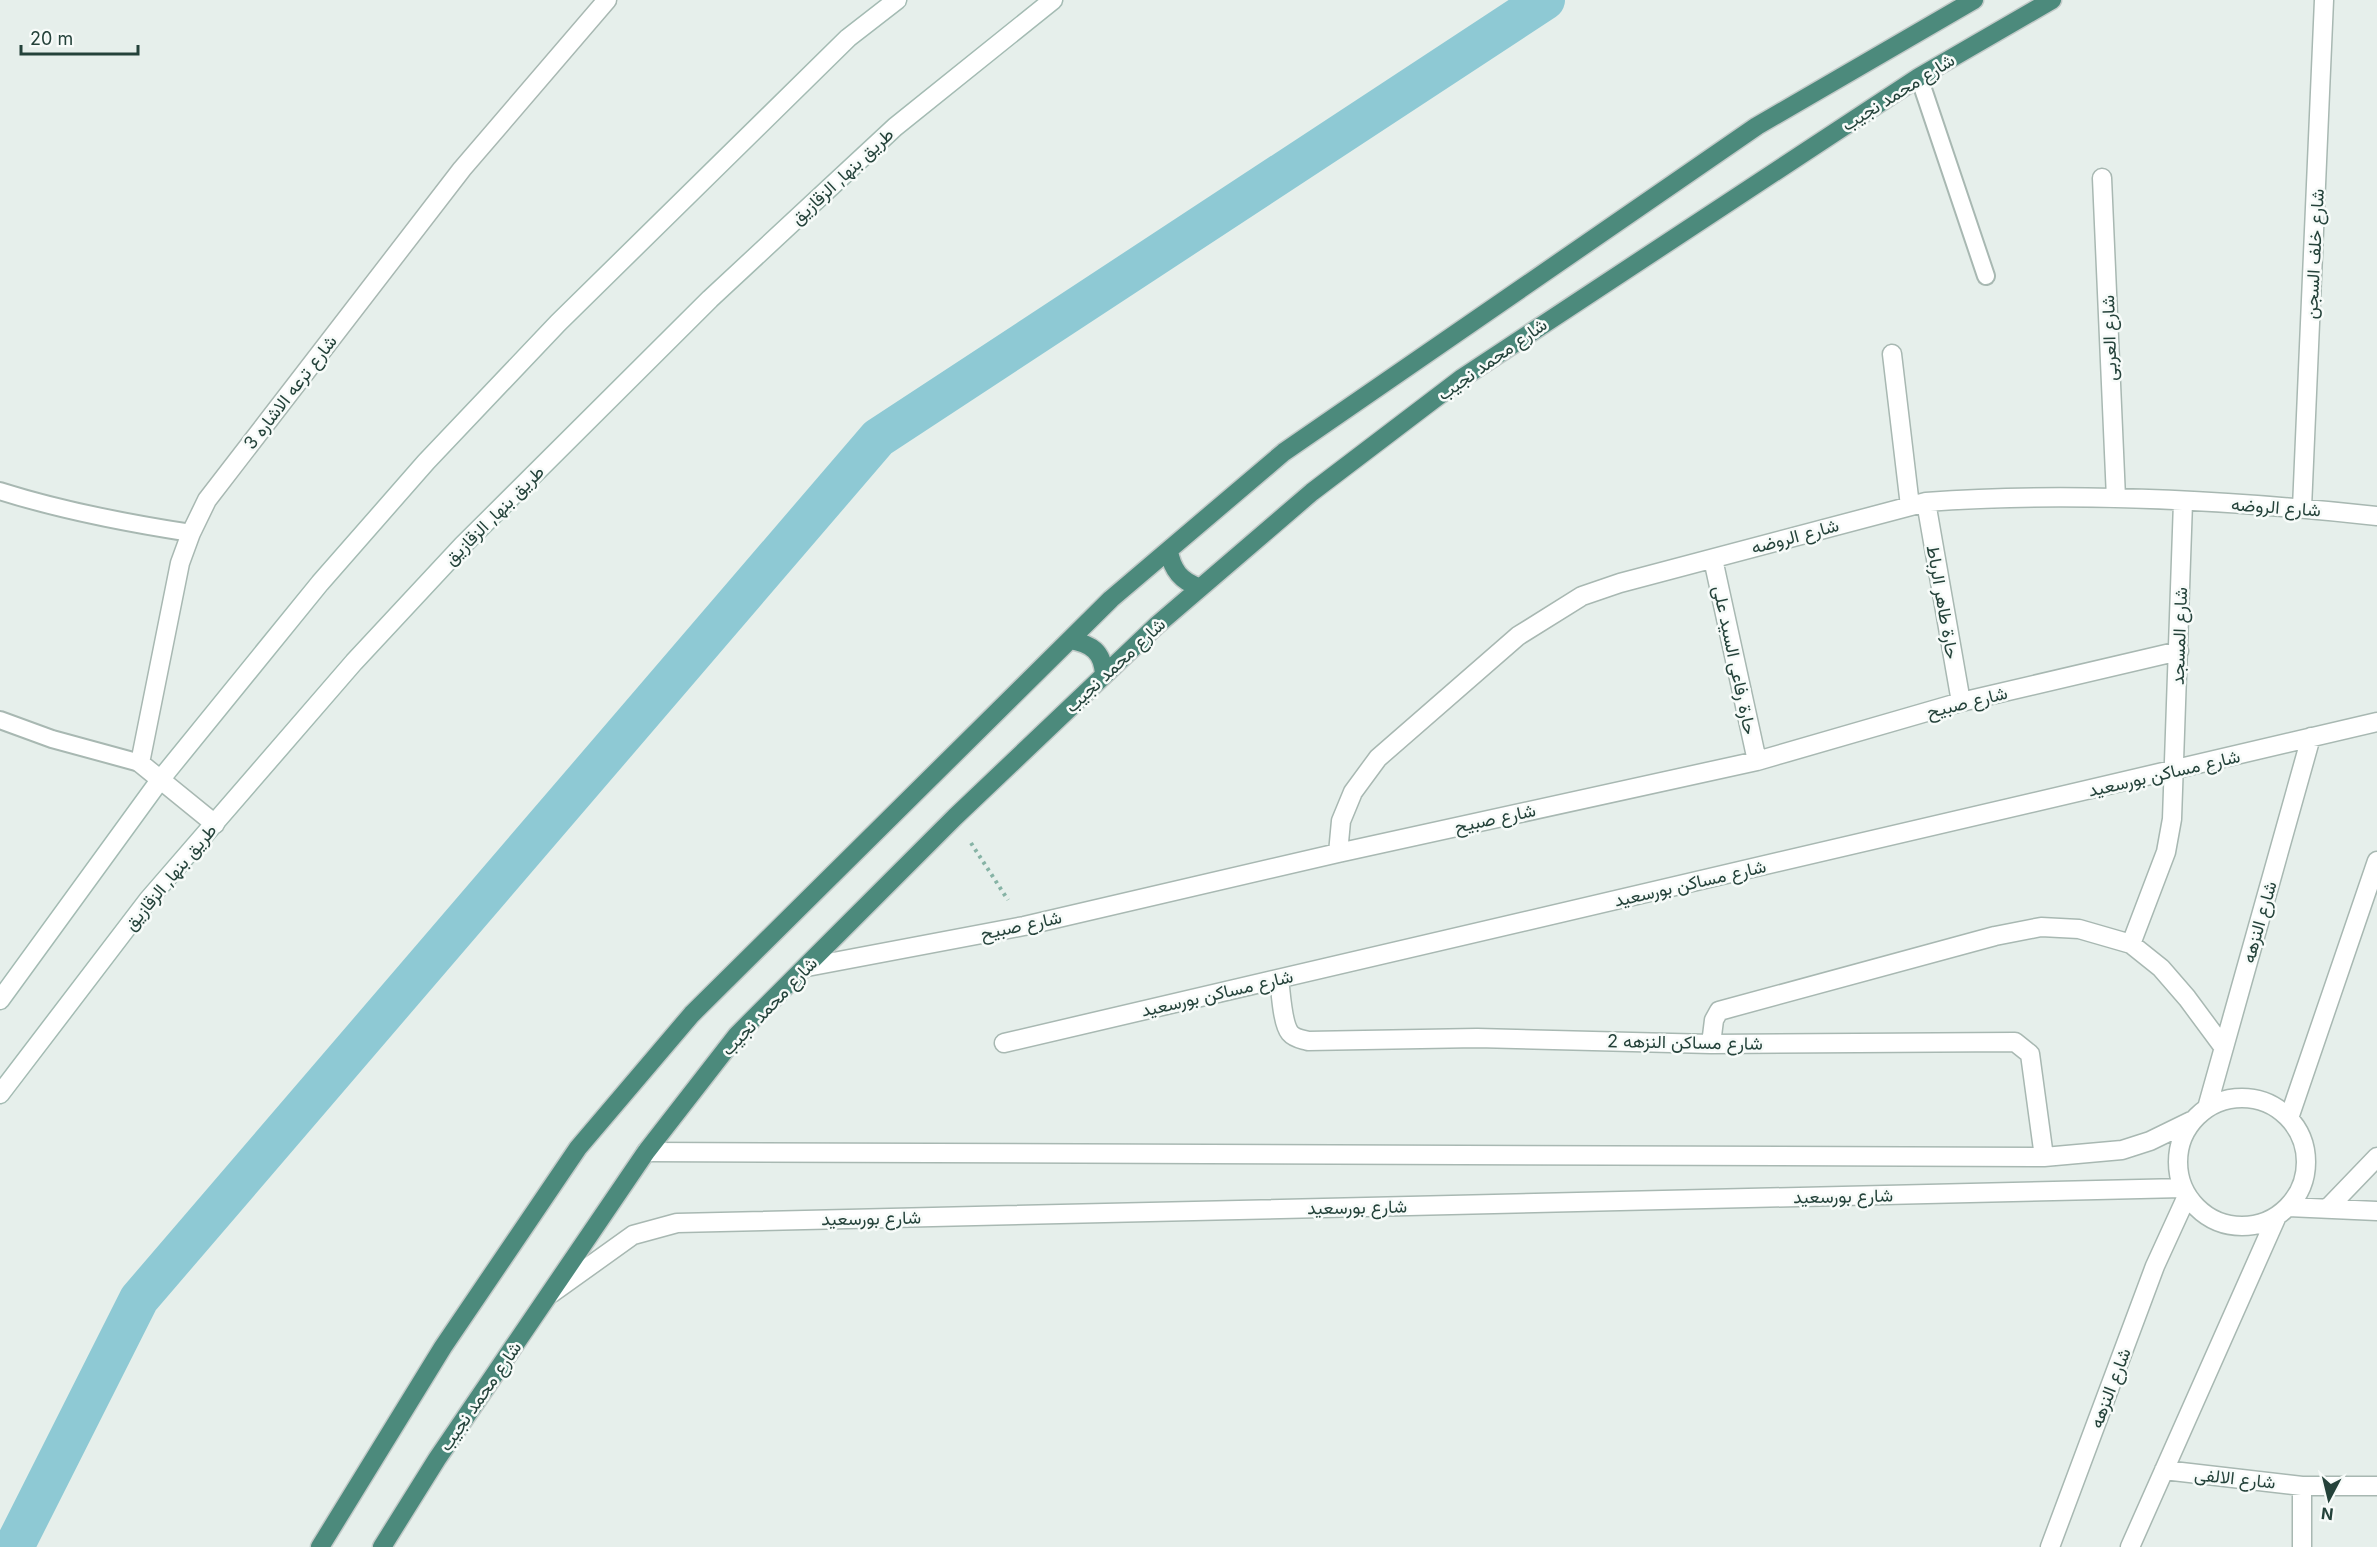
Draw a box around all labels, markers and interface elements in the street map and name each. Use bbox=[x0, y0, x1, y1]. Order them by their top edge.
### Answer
scale bar bbox=[21, 18, 138, 56]
text: 20 m bbox=[30, 28, 73, 49]
street label: شارع محمد نجيب bbox=[1838, 49, 1959, 137]
street label: طريق بنها, الزقازيق bbox=[787, 123, 898, 229]
street label: شارع خلف السجن bbox=[2300, 188, 2330, 320]
street label: شارع العربى bbox=[2097, 295, 2123, 381]
street label: شارع محمد نجيب bbox=[1433, 313, 1552, 406]
street label: شارع ترعه الاشاره 3 bbox=[239, 331, 343, 454]
street label: طريق بنها, الزقازيق bbox=[440, 461, 549, 570]
street label: شارع الروضه bbox=[2230, 493, 2321, 523]
street label: شارع الروضه bbox=[1749, 514, 1842, 560]
street label: حارة طاهر الرباط bbox=[1922, 543, 1963, 661]
street label: حارة رفاعى السيد على bbox=[1708, 584, 1761, 736]
street label: شارع المسجد bbox=[2167, 587, 2193, 685]
street label: شارع محمد نجيب bbox=[1061, 613, 1171, 718]
street label: شارع صبيح bbox=[1924, 682, 2010, 724]
street label: شارع مساكن بورسعيد bbox=[2086, 745, 2243, 803]
street label: شارع صبيح bbox=[1452, 799, 1538, 839]
street label: طريق بنها, الزقازيق bbox=[119, 820, 221, 935]
street label: شارع مساكن بورسعيد bbox=[1612, 855, 1769, 913]
street label: شارع النزهه bbox=[2237, 879, 2283, 966]
street label: شارع صبيح bbox=[978, 906, 1064, 946]
street label: شارع محمد نجيب bbox=[717, 952, 823, 1061]
street label: شارع مساكن بورسعيد bbox=[1139, 965, 1296, 1023]
street label: شارع مساكن النزهه 2 bbox=[1607, 1030, 1763, 1056]
street label: شارع بورسعيد bbox=[1793, 1185, 1893, 1209]
street label: شارع بورسعيد bbox=[1307, 1196, 1407, 1220]
street label: شارع بورسعيد bbox=[821, 1207, 921, 1231]
street label: شارع محمد نجيب bbox=[434, 1337, 527, 1456]
street label: شارع النزهه bbox=[2085, 1345, 2137, 1432]
street label: شارع الالفى bbox=[2193, 1463, 2277, 1495]
north arrow bbox=[2299, 1469, 2359, 1529]
text: N bbox=[2320, 1503, 2334, 1525]

